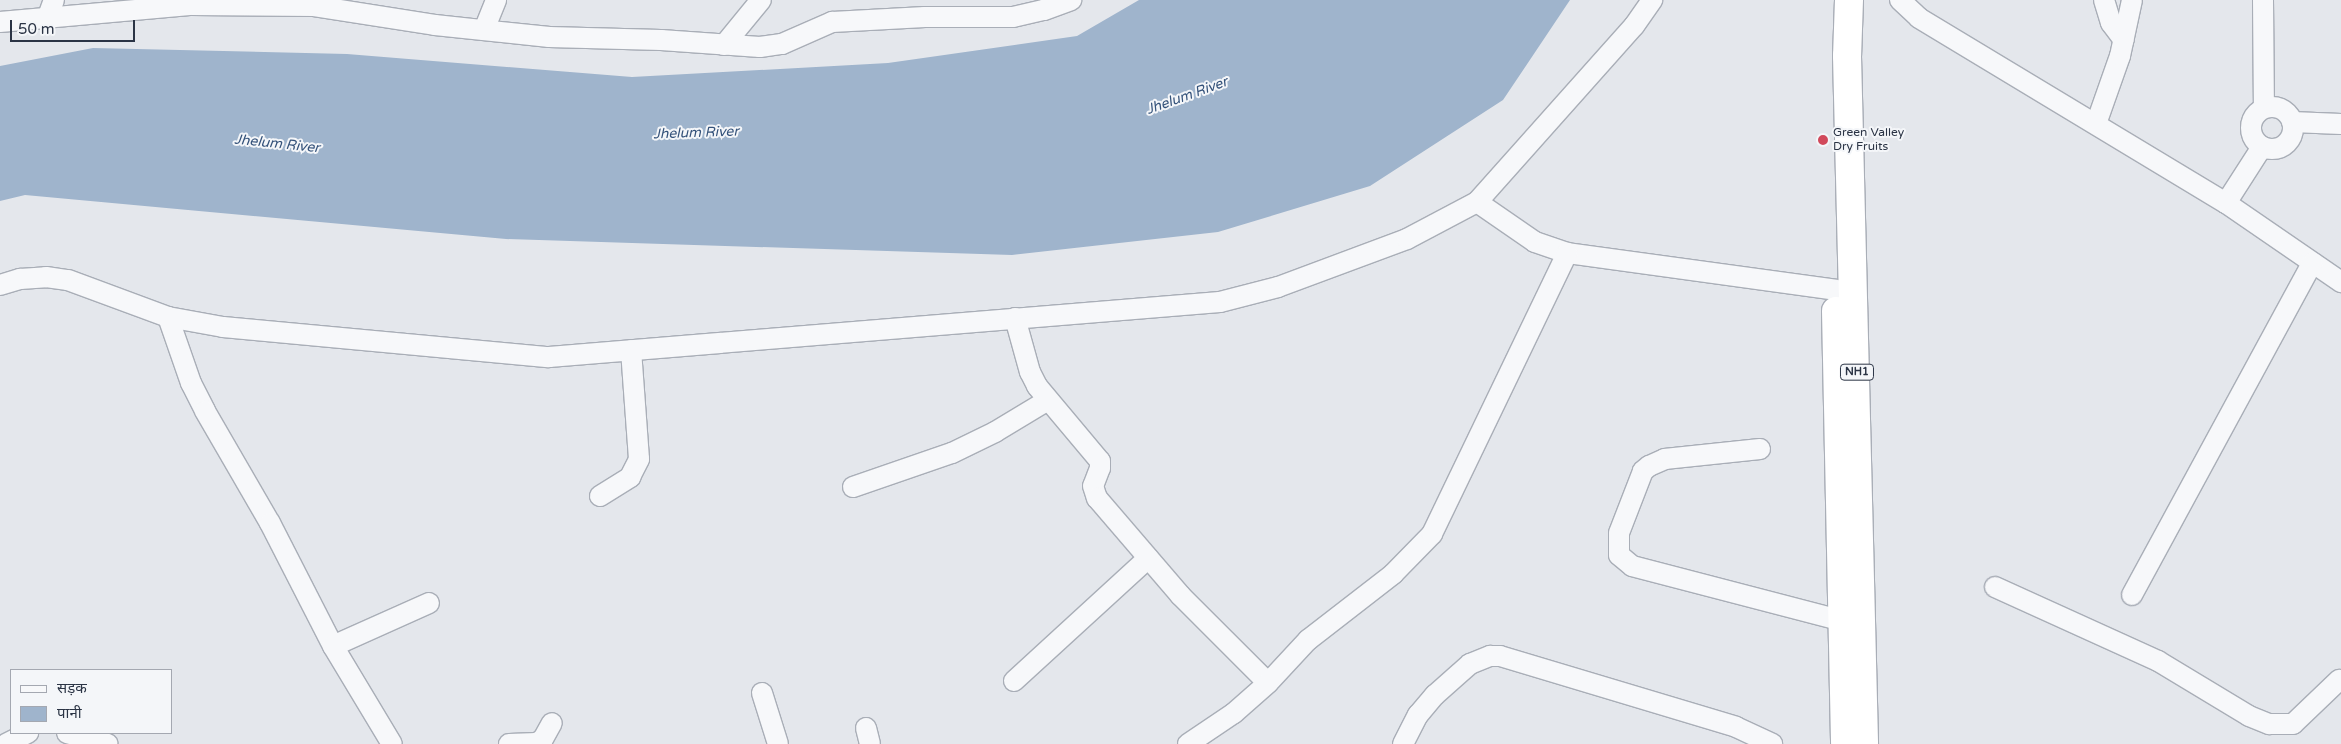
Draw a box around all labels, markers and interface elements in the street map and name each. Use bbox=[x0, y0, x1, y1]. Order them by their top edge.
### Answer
scale bar bbox=[12, 10, 138, 42]
text: 50 m bbox=[18, 20, 55, 38]
water label: Jhelum River bbox=[1144, 73, 1230, 119]
water label: Jhelum River bbox=[653, 123, 739, 143]
place label: Green Valley Dry Fruits bbox=[1833, 126, 1904, 154]
water label: Jhelum River bbox=[234, 131, 320, 157]
marker: Green Valley Dry Fruits bbox=[1817, 134, 1829, 146]
road number: NH1 bbox=[1840, 364, 1874, 381]
legend bbox=[10, 669, 172, 734]
text: सड़क bbox=[57, 679, 87, 697]
text: पानी bbox=[57, 704, 82, 722]

